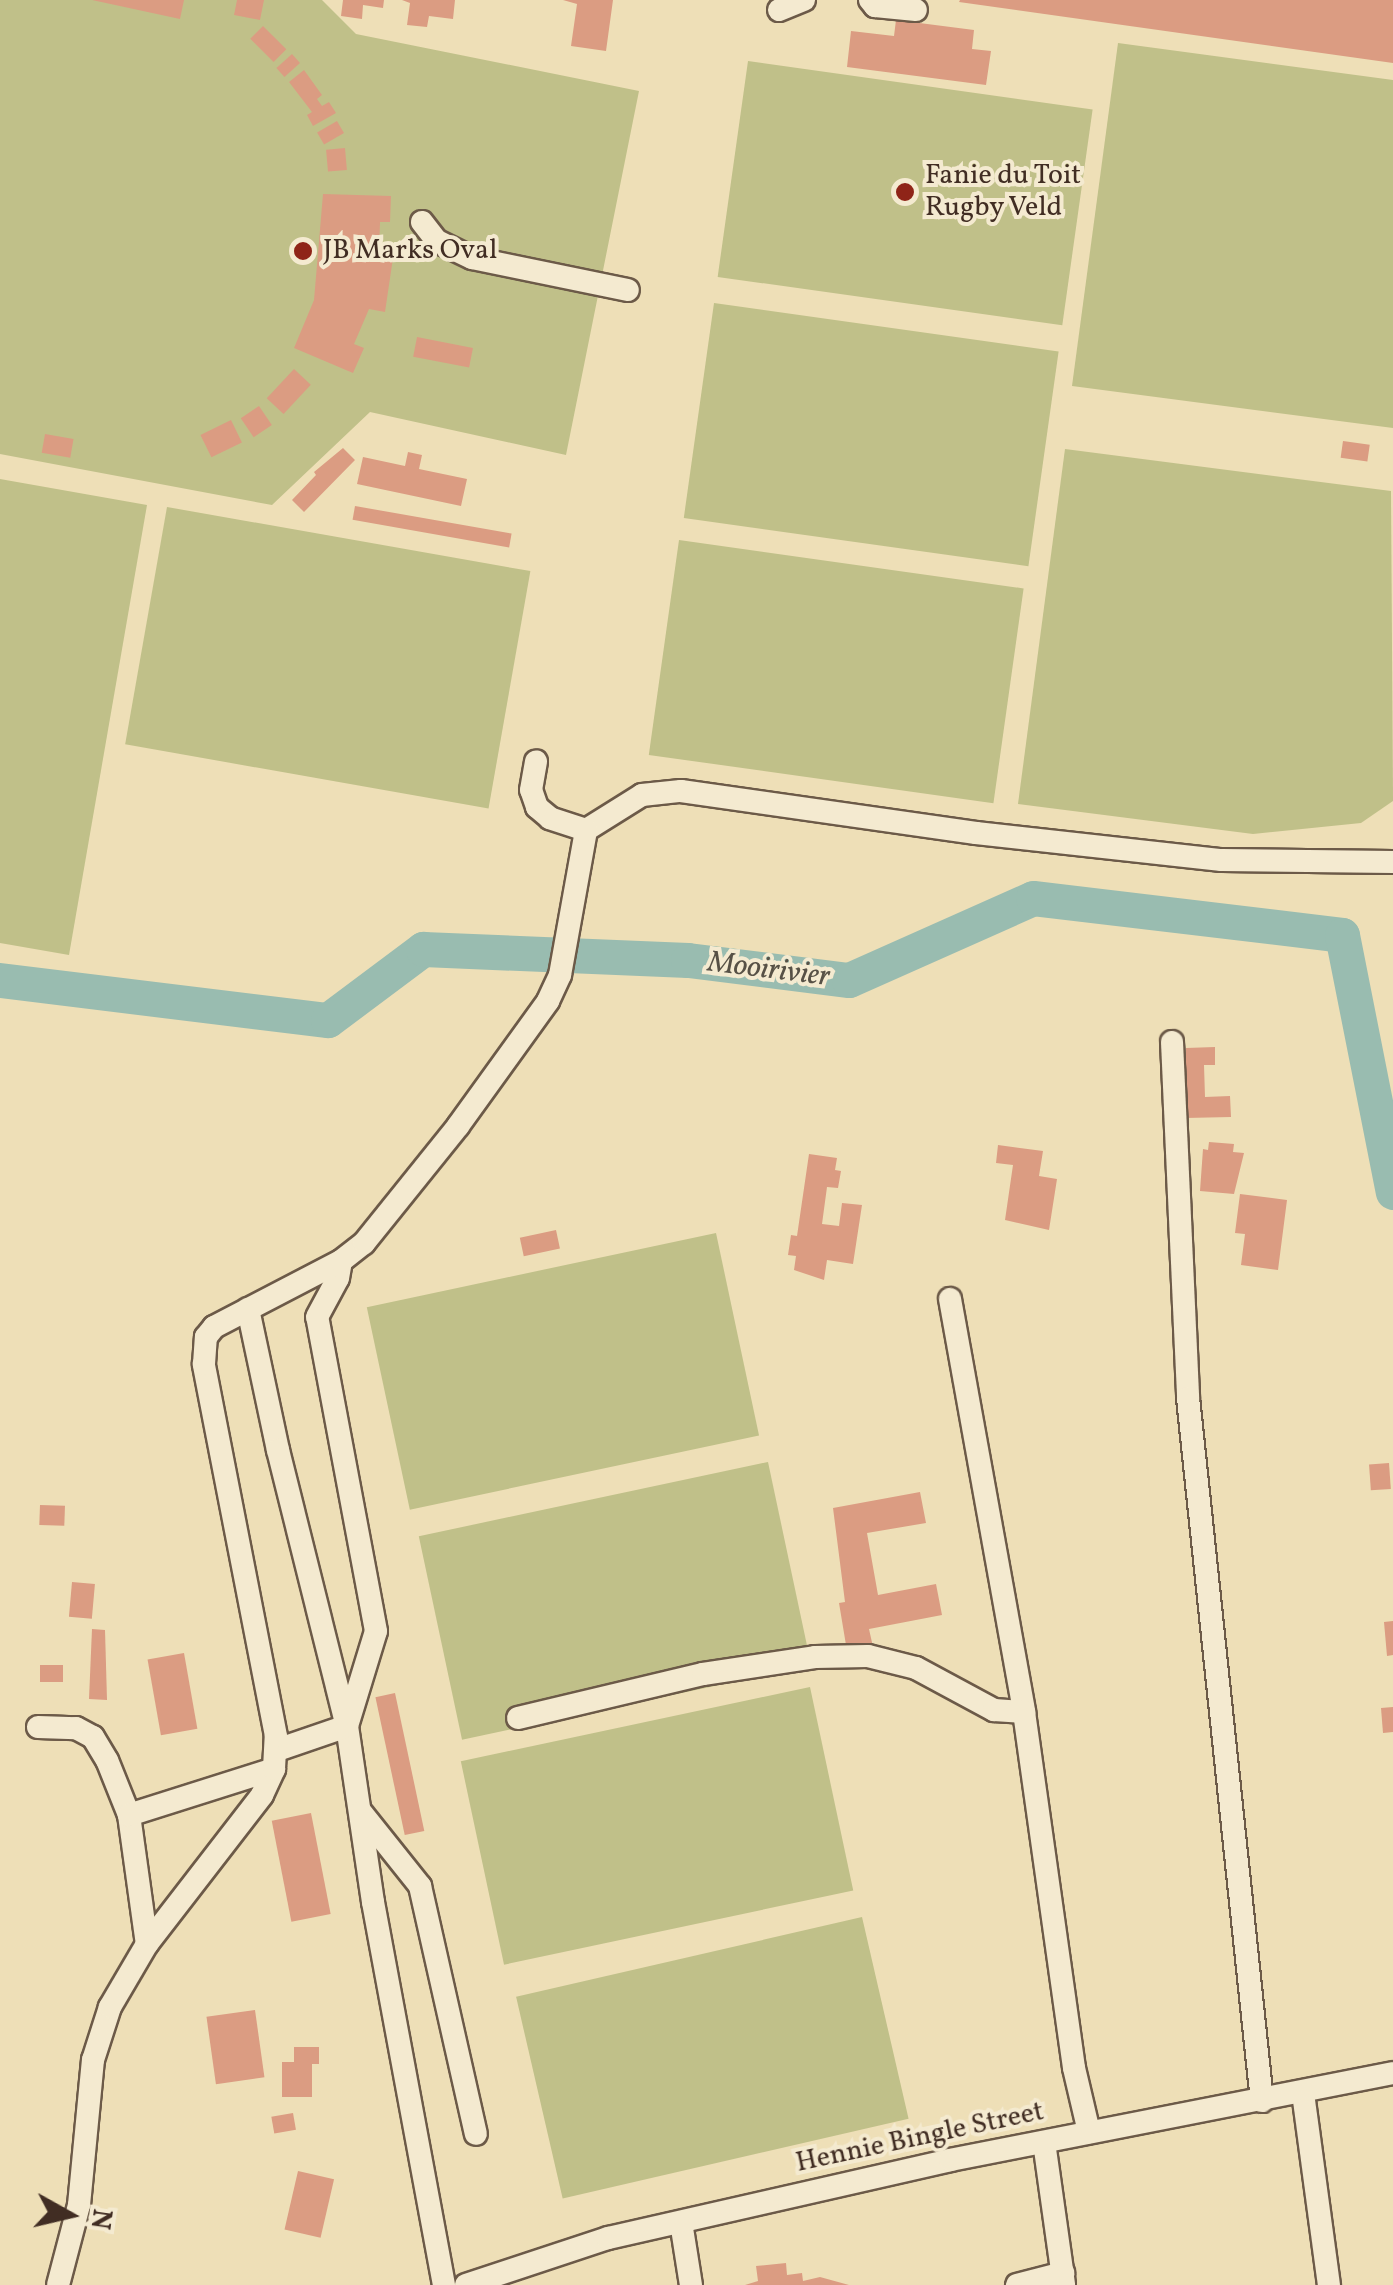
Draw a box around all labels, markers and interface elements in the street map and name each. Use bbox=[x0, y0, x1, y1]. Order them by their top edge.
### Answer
place label: Fanie du Toit Rugby Veld bbox=[925, 159, 1082, 225]
marker: Fanie du Toit Rugby Veld bbox=[894, 181, 916, 203]
place label: JB Marks Oval bbox=[323, 234, 497, 268]
marker: JB Marks Oval bbox=[292, 240, 314, 262]
water label: Mooirivier bbox=[706, 945, 832, 995]
street label: Hennie Bingle Street bbox=[793, 2095, 1047, 2181]
north arrow bbox=[20, 2165, 120, 2265]
text: N bbox=[79, 2206, 121, 2232]

